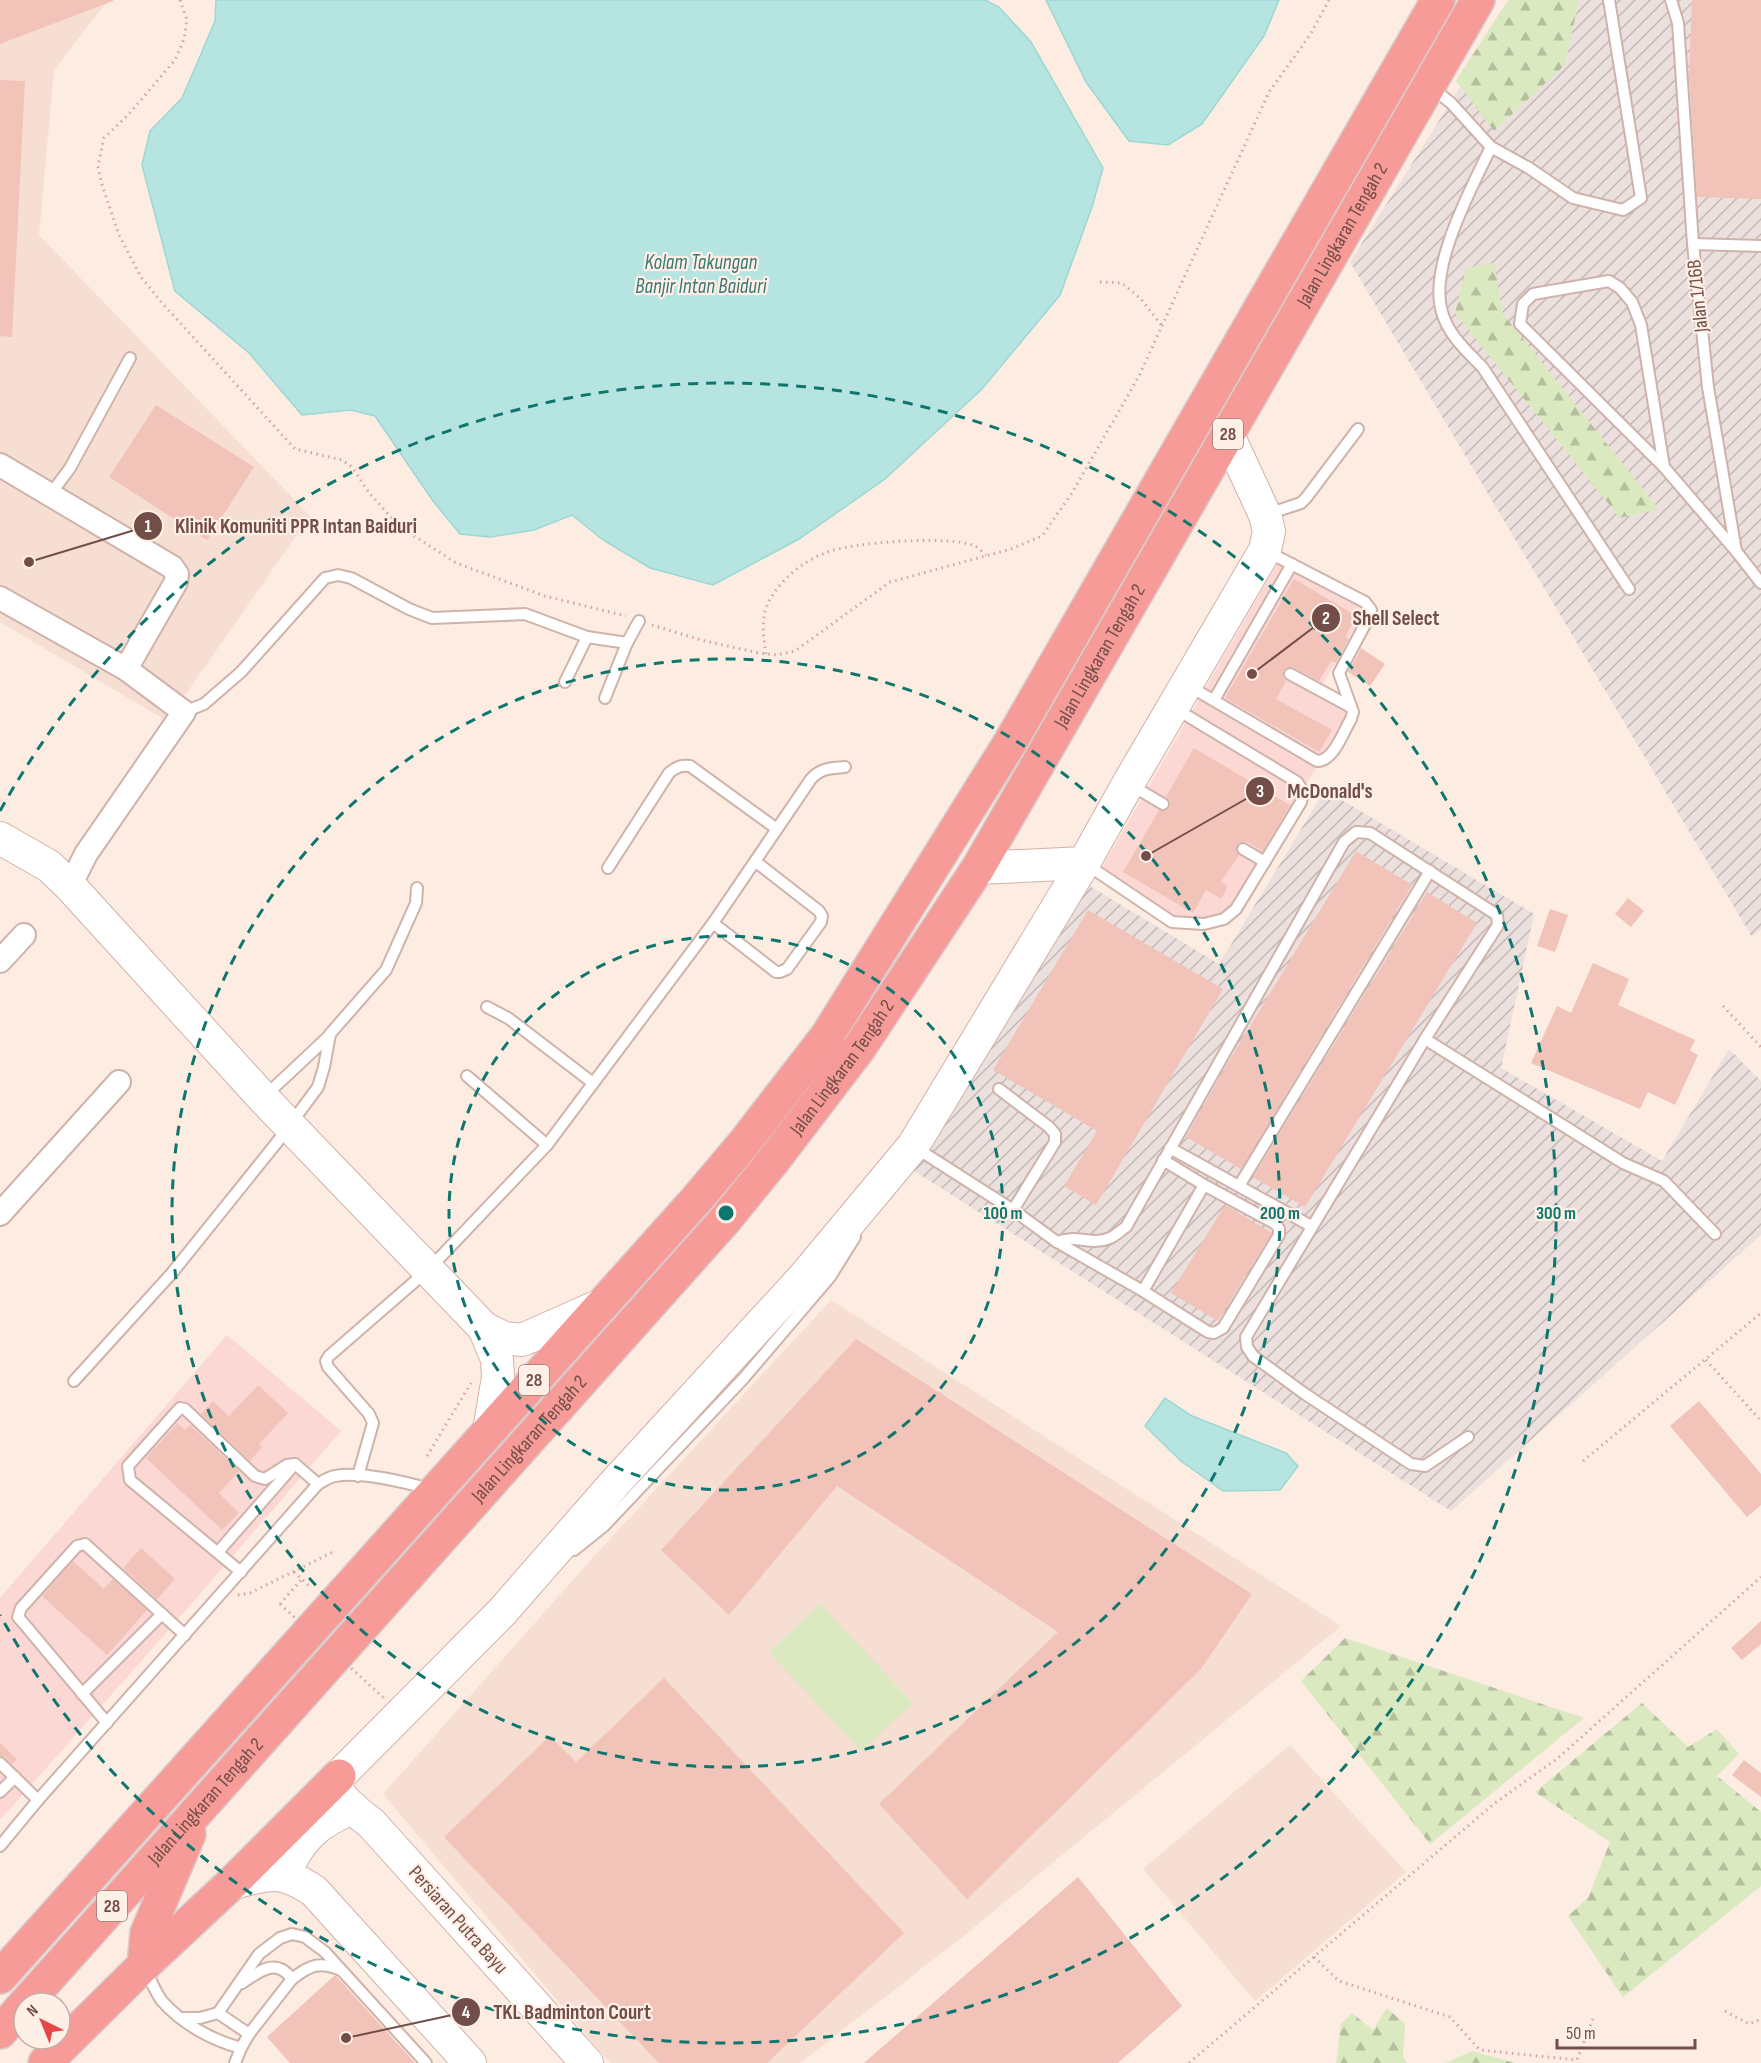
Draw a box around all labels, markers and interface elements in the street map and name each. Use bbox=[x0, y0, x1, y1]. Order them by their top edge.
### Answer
street label: Jalan Lingkaran Tengah 2 bbox=[1291, 159, 1393, 312]
water label: Kolam Takungan Banjir Intan Baiduri bbox=[635, 250, 768, 299]
street label: Jalan 1/16B bbox=[1682, 258, 1714, 334]
road number: 28 bbox=[1213, 419, 1243, 449]
callout: Klinik Komuniti PPR Intan Baiduri bbox=[133, 506, 429, 545]
text: Klinik Komuniti PPR Intan Baiduri bbox=[175, 514, 417, 539]
text: 1 bbox=[144, 516, 152, 537]
street label: Jalan Lingkaran Tengah 2 bbox=[1049, 580, 1151, 733]
callout: Shell Select bbox=[1311, 598, 1452, 637]
text: Shell Select bbox=[1353, 606, 1440, 631]
text: 2 bbox=[1322, 608, 1330, 629]
callout: McDonald's bbox=[1245, 771, 1384, 810]
text: McDonald's bbox=[1287, 779, 1373, 804]
text: 3 bbox=[1256, 781, 1264, 802]
street label: Jalan Lingkaran Tengah 2 bbox=[784, 995, 900, 1141]
centre of rings bbox=[716, 1203, 736, 1223]
text: 100 m bbox=[984, 1203, 1023, 1224]
text: 200 m bbox=[1260, 1203, 1300, 1224]
text: 300 m bbox=[1536, 1203, 1576, 1224]
road number: 28 bbox=[519, 1365, 549, 1395]
street label: Jalan Lingkaran Tengah 2 bbox=[466, 1371, 592, 1508]
street label: Jalan Lingkaran Tengah 2 bbox=[142, 1733, 269, 1871]
street label: Persiaran Putra Bayu bbox=[403, 1861, 513, 1979]
road number: 28 bbox=[97, 1891, 127, 1921]
north arrow bbox=[12, 1991, 72, 2051]
callout: TKL Badminton Court bbox=[451, 1993, 663, 2032]
text: TKL Badminton Court bbox=[493, 2000, 651, 2025]
text: N bbox=[23, 2001, 42, 2021]
text: 4 bbox=[462, 2002, 471, 2023]
scale bar bbox=[1557, 2012, 1695, 2050]
text: 50 m bbox=[1566, 2023, 1596, 2044]

